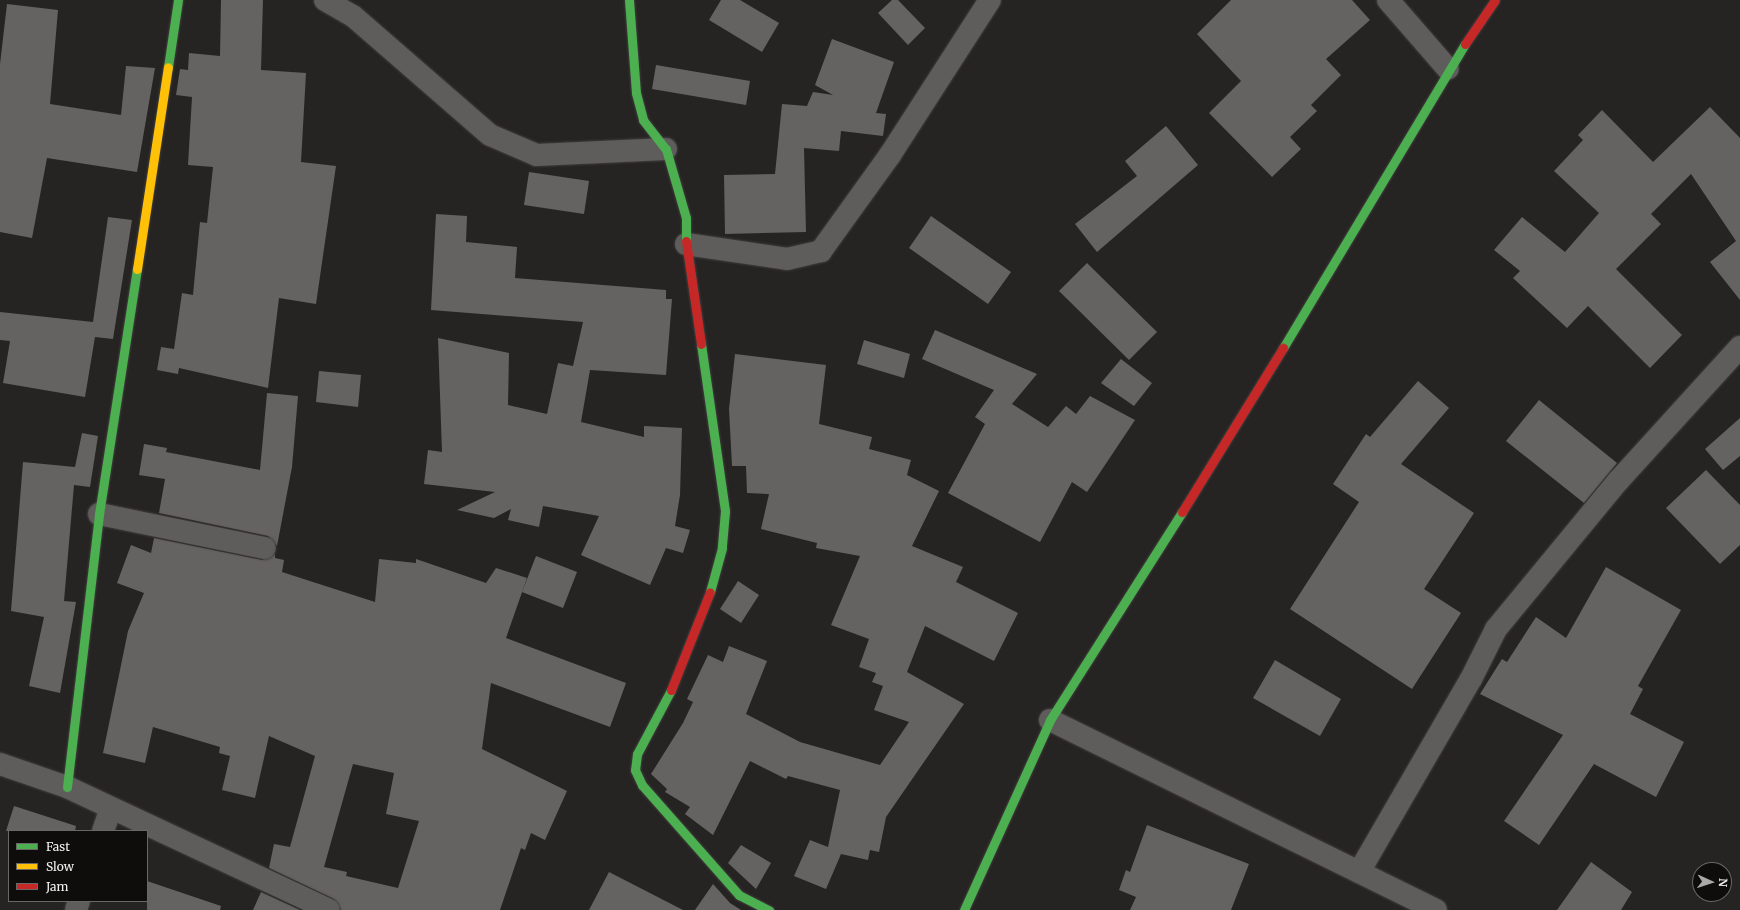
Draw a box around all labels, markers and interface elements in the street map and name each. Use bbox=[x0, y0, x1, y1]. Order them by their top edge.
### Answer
legend bbox=[8, 830, 148, 902]
text: Fast bbox=[46, 839, 70, 854]
text: Slow bbox=[46, 859, 74, 874]
north arrow bbox=[1692, 862, 1732, 902]
text: N bbox=[1716, 878, 1730, 887]
text: Jam bbox=[46, 879, 68, 894]

